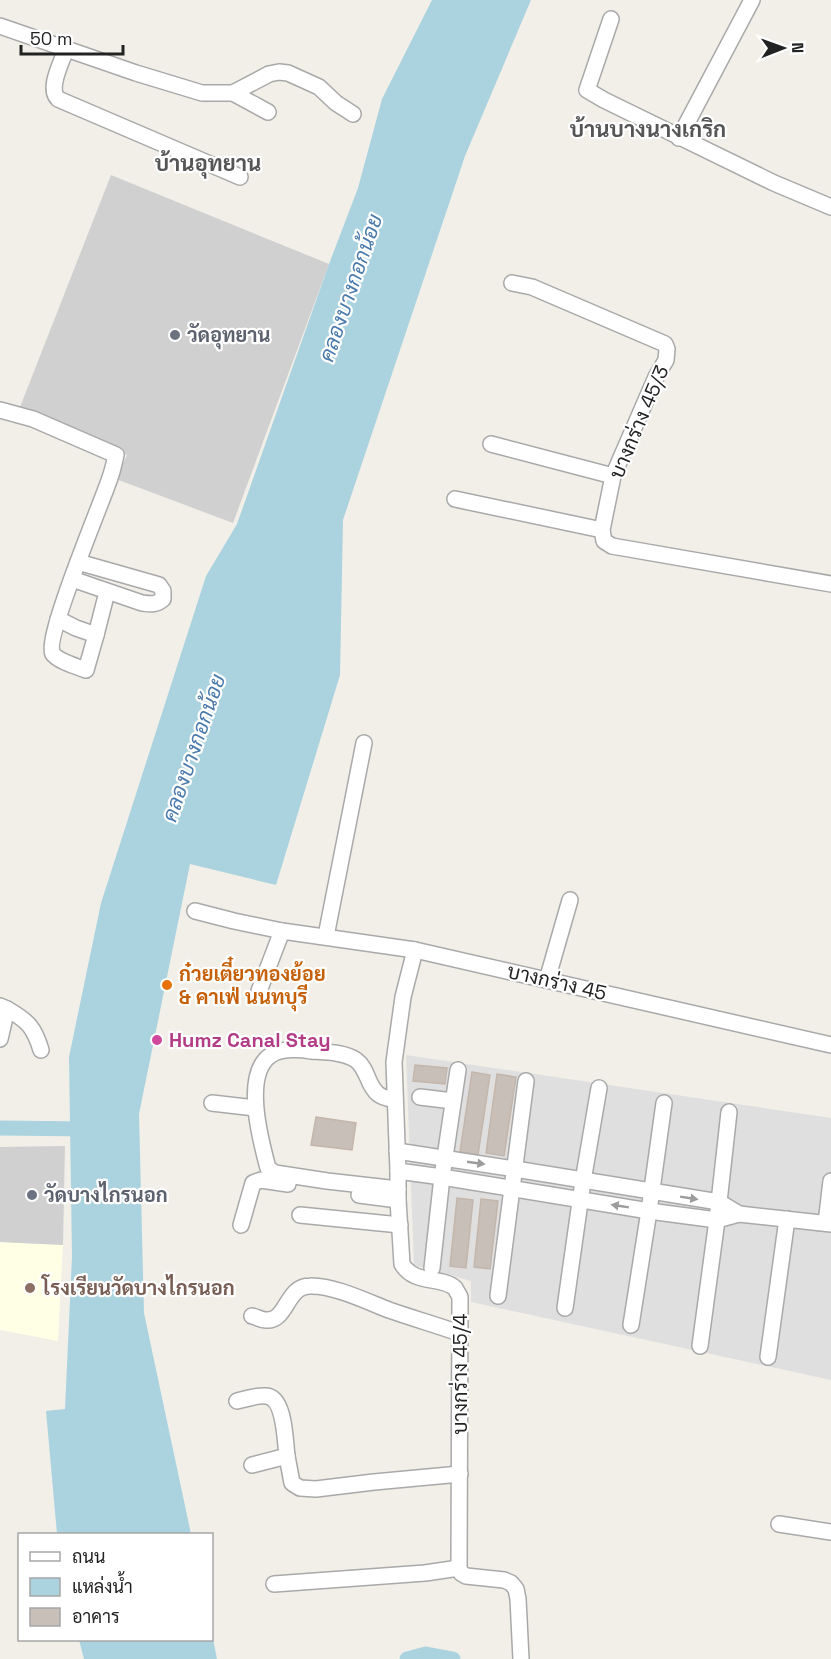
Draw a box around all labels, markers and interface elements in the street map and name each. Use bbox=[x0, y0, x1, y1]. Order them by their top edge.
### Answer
scale bar bbox=[21, 18, 123, 56]
north arrow bbox=[753, 18, 813, 78]
text: 50 m bbox=[30, 27, 72, 50]
text: N bbox=[787, 42, 808, 53]
district label: บ้านบางนางเกริก bbox=[570, 115, 726, 143]
district label: บ้านอุทยาน bbox=[155, 149, 261, 179]
water label: คลองบางกอกน้อย bbox=[313, 211, 388, 365]
place label: วัดอุทยาน bbox=[187, 322, 271, 350]
marker: วัดอุทยาน bbox=[168, 328, 182, 342]
street label: บางกร่าง 45/3 bbox=[603, 361, 675, 483]
water label: คลองบางกอกน้อย bbox=[156, 671, 231, 825]
place label: ก๋วยเตี๋ยวทองย้อย & คาเฟ่ นนทบุรี bbox=[179, 956, 326, 1012]
street label: บางกร่าง 45 bbox=[505, 958, 609, 1006]
marker: ก๋วยเตี๋ยวทองย้อย & คาเฟ่ นนทบุรี bbox=[160, 978, 174, 992]
place label: Humz Canal Stay bbox=[169, 1027, 331, 1053]
marker: Humz Canal Stay bbox=[150, 1033, 164, 1047]
one-way arrow bbox=[467, 1159, 486, 1168]
place label: วัดบางไกรนอก bbox=[44, 1181, 168, 1208]
marker: วัดบางไกรนอก bbox=[25, 1188, 39, 1202]
one-way arrow bbox=[680, 1194, 699, 1203]
one-way arrow bbox=[610, 1202, 629, 1211]
place label: โรงเรียนวัดบางไกรนอก bbox=[41, 1274, 235, 1301]
marker: โรงเรียนวัดบางไกรนอก bbox=[23, 1281, 37, 1295]
street label: บางกร่าง 45/4 bbox=[447, 1313, 473, 1435]
legend bbox=[18, 1533, 213, 1641]
text: ถนน bbox=[72, 1545, 105, 1568]
text: แหล่งน้ำ bbox=[72, 1571, 133, 1598]
text: อาคาร bbox=[72, 1605, 120, 1628]

